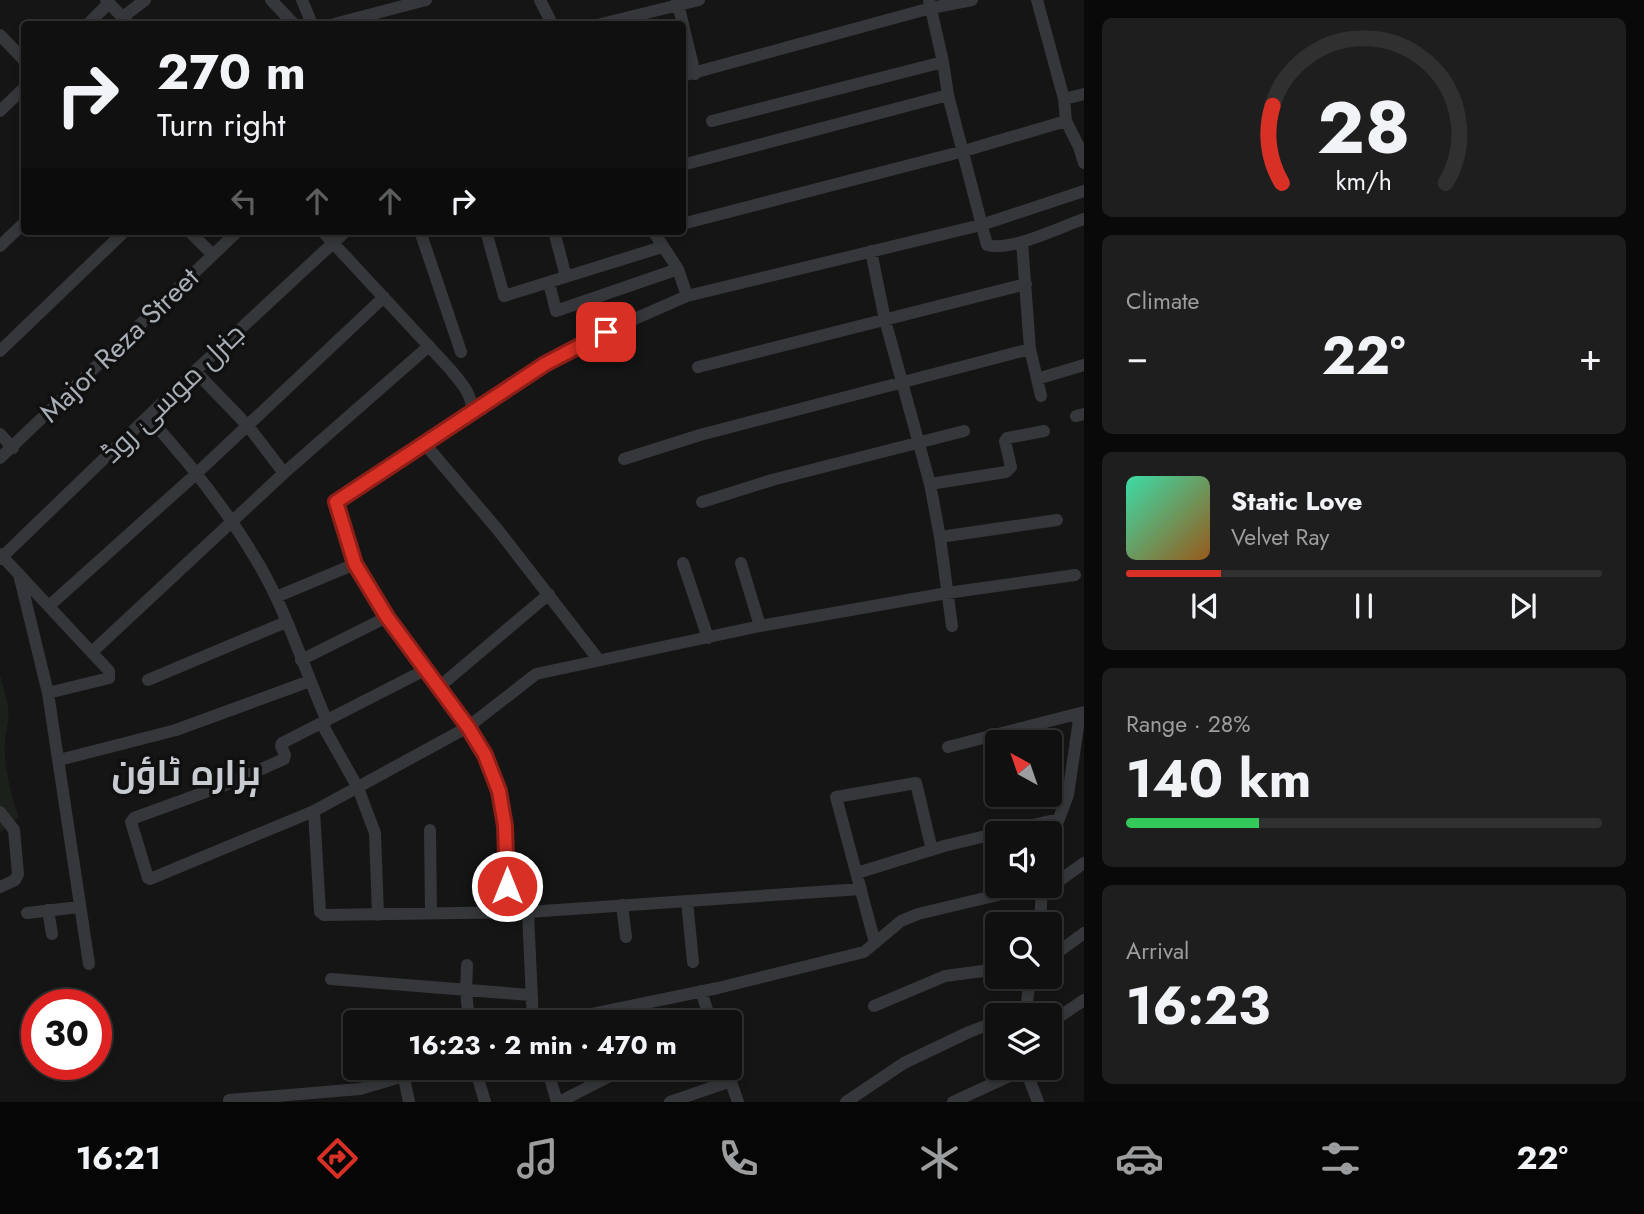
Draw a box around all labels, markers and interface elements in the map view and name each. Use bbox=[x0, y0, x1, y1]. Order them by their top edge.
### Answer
text: 270 m bbox=[157, 37, 306, 107]
icon: right bbox=[42, 49, 133, 140]
text: 28 bbox=[1317, 76, 1411, 181]
text: Turn right bbox=[157, 102, 286, 148]
text: km/h bbox=[1336, 163, 1392, 199]
icon: left bbox=[225, 182, 263, 220]
icon: ahead bbox=[298, 182, 336, 220]
icon: ahead bbox=[371, 182, 409, 220]
icon: right bbox=[444, 182, 482, 220]
street label: Major Reza Street bbox=[30, 258, 208, 432]
text: Climate bbox=[1126, 284, 1199, 318]
pin bbox=[576, 302, 636, 362]
icon: arrive bbox=[587, 313, 625, 351]
street label: جنرل موسیٰ روڈ bbox=[92, 314, 254, 472]
text: 22° bbox=[1322, 318, 1405, 394]
text: − bbox=[1126, 329, 1148, 384]
text: + bbox=[1579, 329, 1602, 384]
text: Static Love bbox=[1231, 482, 1363, 520]
text: Velvet Ray bbox=[1231, 520, 1329, 554]
icon: previous bbox=[1186, 587, 1224, 625]
icon: pause bbox=[1345, 587, 1383, 625]
icon: next bbox=[1504, 587, 1542, 625]
text: Range · 28% bbox=[1126, 707, 1251, 741]
north arrow bbox=[985, 730, 1062, 807]
map controls bbox=[985, 730, 1062, 1080]
text: 140 km bbox=[1126, 741, 1311, 817]
district label: ہزارہ ٹاؤن bbox=[112, 748, 260, 798]
button: sound bbox=[985, 821, 1062, 898]
position arrow bbox=[470, 849, 544, 923]
button: search bbox=[985, 912, 1062, 989]
text: Arrival bbox=[1126, 934, 1189, 968]
text: 16:23 bbox=[1126, 968, 1270, 1044]
speed limit sign: 30 bbox=[21, 989, 112, 1080]
button: layers bbox=[985, 1003, 1062, 1080]
text: 16:23 · 2 min · 470 m bbox=[408, 1026, 677, 1064]
icon: directions bbox=[313, 1134, 362, 1183]
icon: music bbox=[513, 1134, 562, 1183]
icon: phone bbox=[714, 1134, 763, 1183]
icon: climate bbox=[915, 1134, 964, 1183]
icon: car bbox=[1115, 1134, 1164, 1183]
icon: filters bbox=[1316, 1134, 1365, 1183]
text: 16:21 bbox=[76, 1135, 161, 1181]
text: 22° bbox=[1517, 1135, 1568, 1181]

